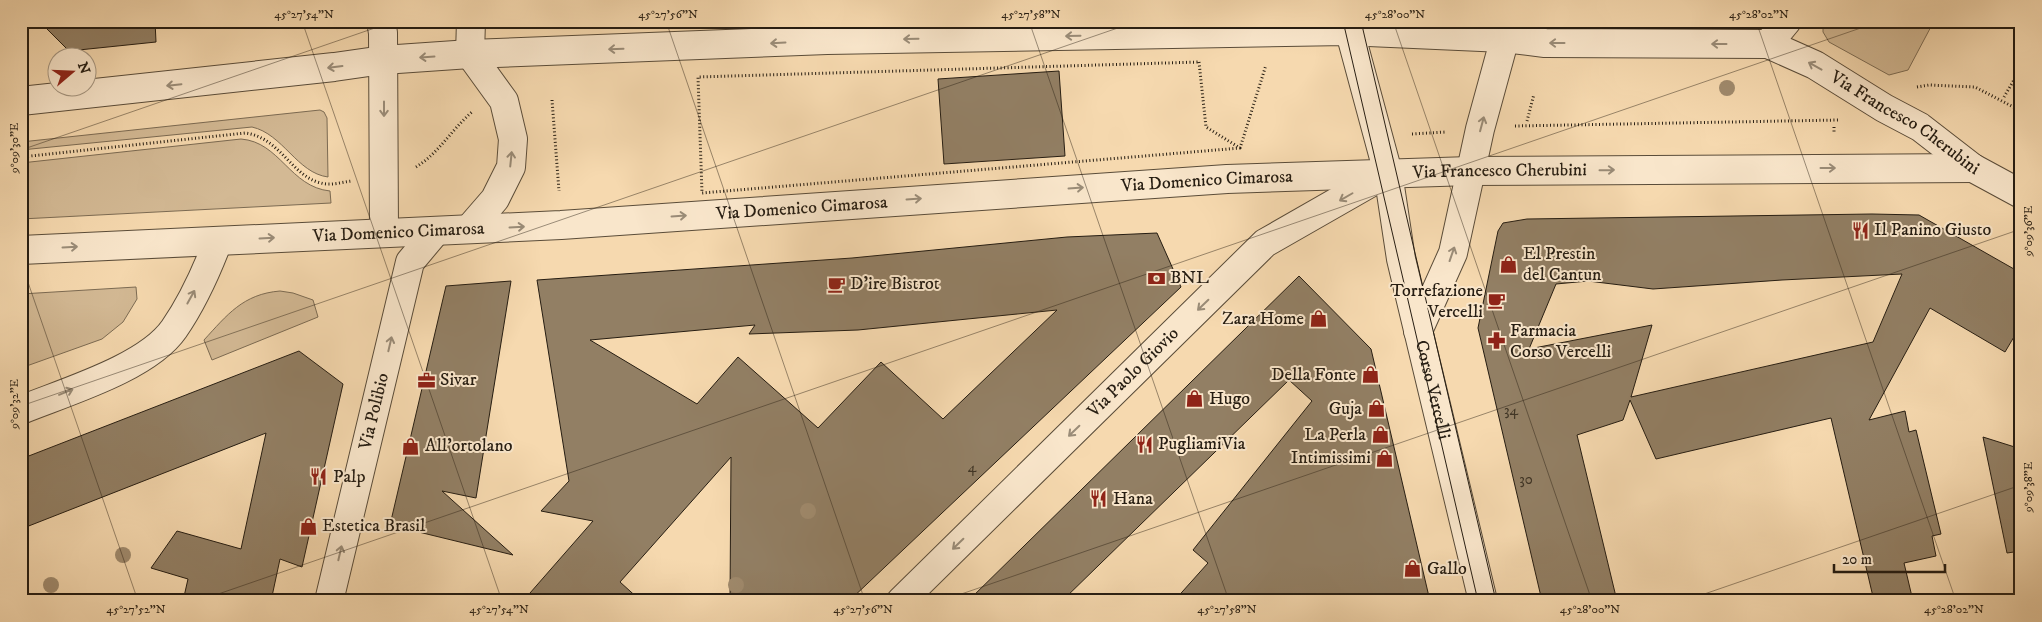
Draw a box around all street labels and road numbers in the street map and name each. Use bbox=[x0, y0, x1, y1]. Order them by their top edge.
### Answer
street label: Via Francesco Cherubini bbox=[1825, 66, 1983, 180]
street label: Via Francesco Cherubini bbox=[1411, 159, 1587, 184]
street label: Via Domenico Cimarosa bbox=[1119, 166, 1293, 197]
street label: Via Domenico Cimarosa bbox=[714, 191, 889, 225]
street label: Via Domenico Cimarosa bbox=[311, 218, 485, 248]
street label: Via Paolo Giovio bbox=[1082, 322, 1184, 423]
street label: Corso Vercelli bbox=[1410, 338, 1455, 442]
street label: Via Polibio bbox=[354, 371, 394, 453]

